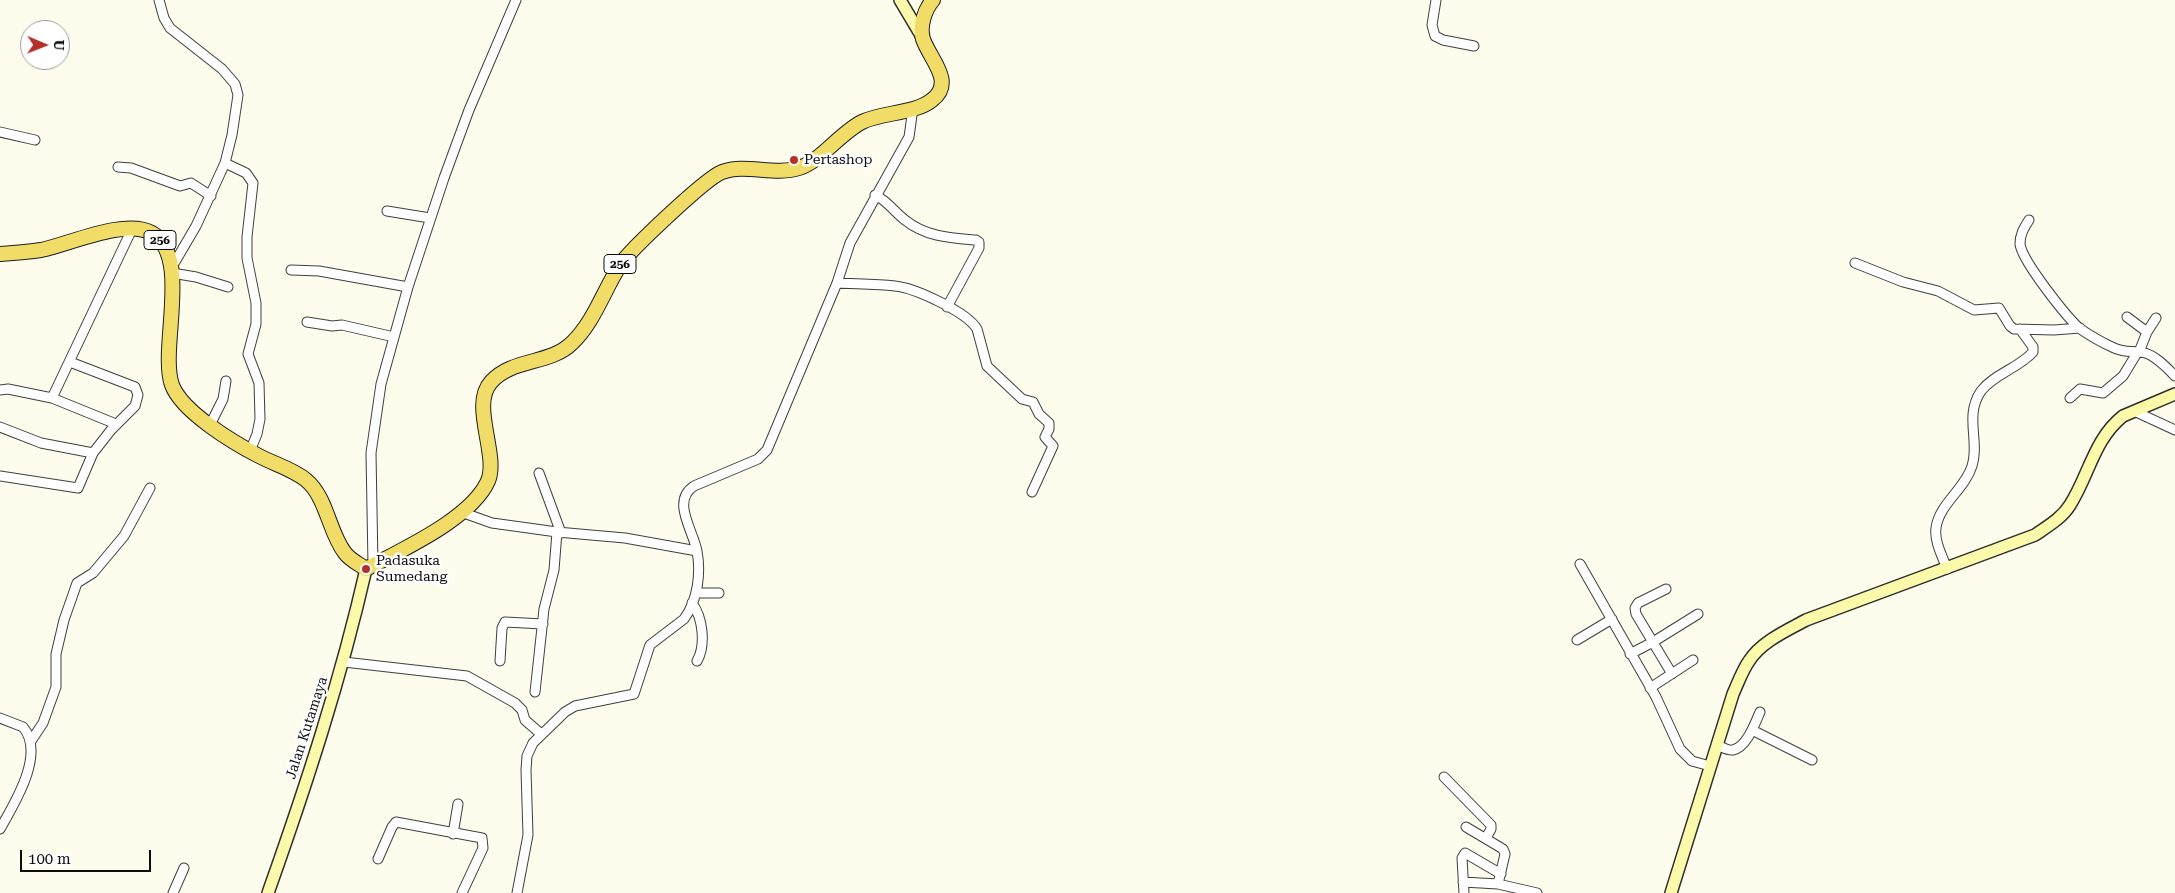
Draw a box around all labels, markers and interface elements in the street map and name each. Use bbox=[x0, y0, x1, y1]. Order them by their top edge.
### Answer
north arrow bbox=[20, 20, 70, 70]
text: U bbox=[51, 40, 67, 51]
place label: Pertashop bbox=[804, 152, 873, 168]
marker: Pertashop bbox=[788, 154, 800, 166]
road number: 256 bbox=[144, 230, 176, 250]
road number: 256 bbox=[604, 254, 636, 274]
place label: Padasuka Sumedang bbox=[376, 553, 448, 586]
marker: Padasuka Sumedang bbox=[360, 563, 372, 575]
street label: Jalan Kutamaya bbox=[283, 675, 331, 781]
scale bar bbox=[22, 840, 154, 872]
text: 100 m bbox=[28, 850, 71, 868]

